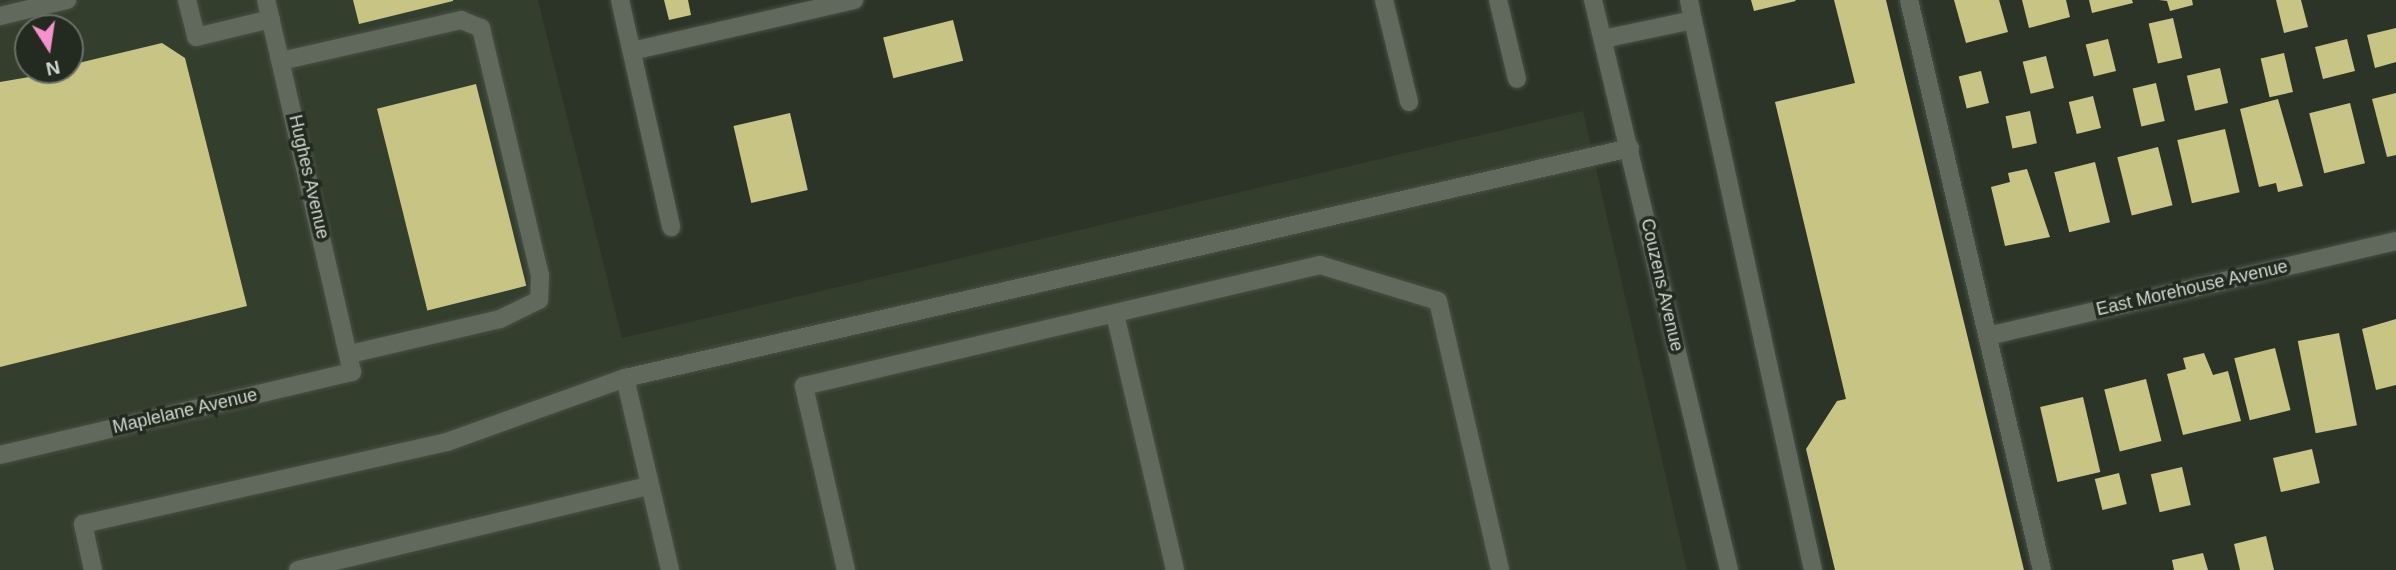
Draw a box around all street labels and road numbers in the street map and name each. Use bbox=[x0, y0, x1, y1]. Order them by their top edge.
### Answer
street label: Hughes Avenue bbox=[284, 112, 334, 242]
street label: Couzens Avenue bbox=[1636, 216, 1688, 354]
street label: East Morehouse Avenue bbox=[2094, 255, 2290, 321]
street label: Maplelane Avenue bbox=[110, 384, 260, 438]

